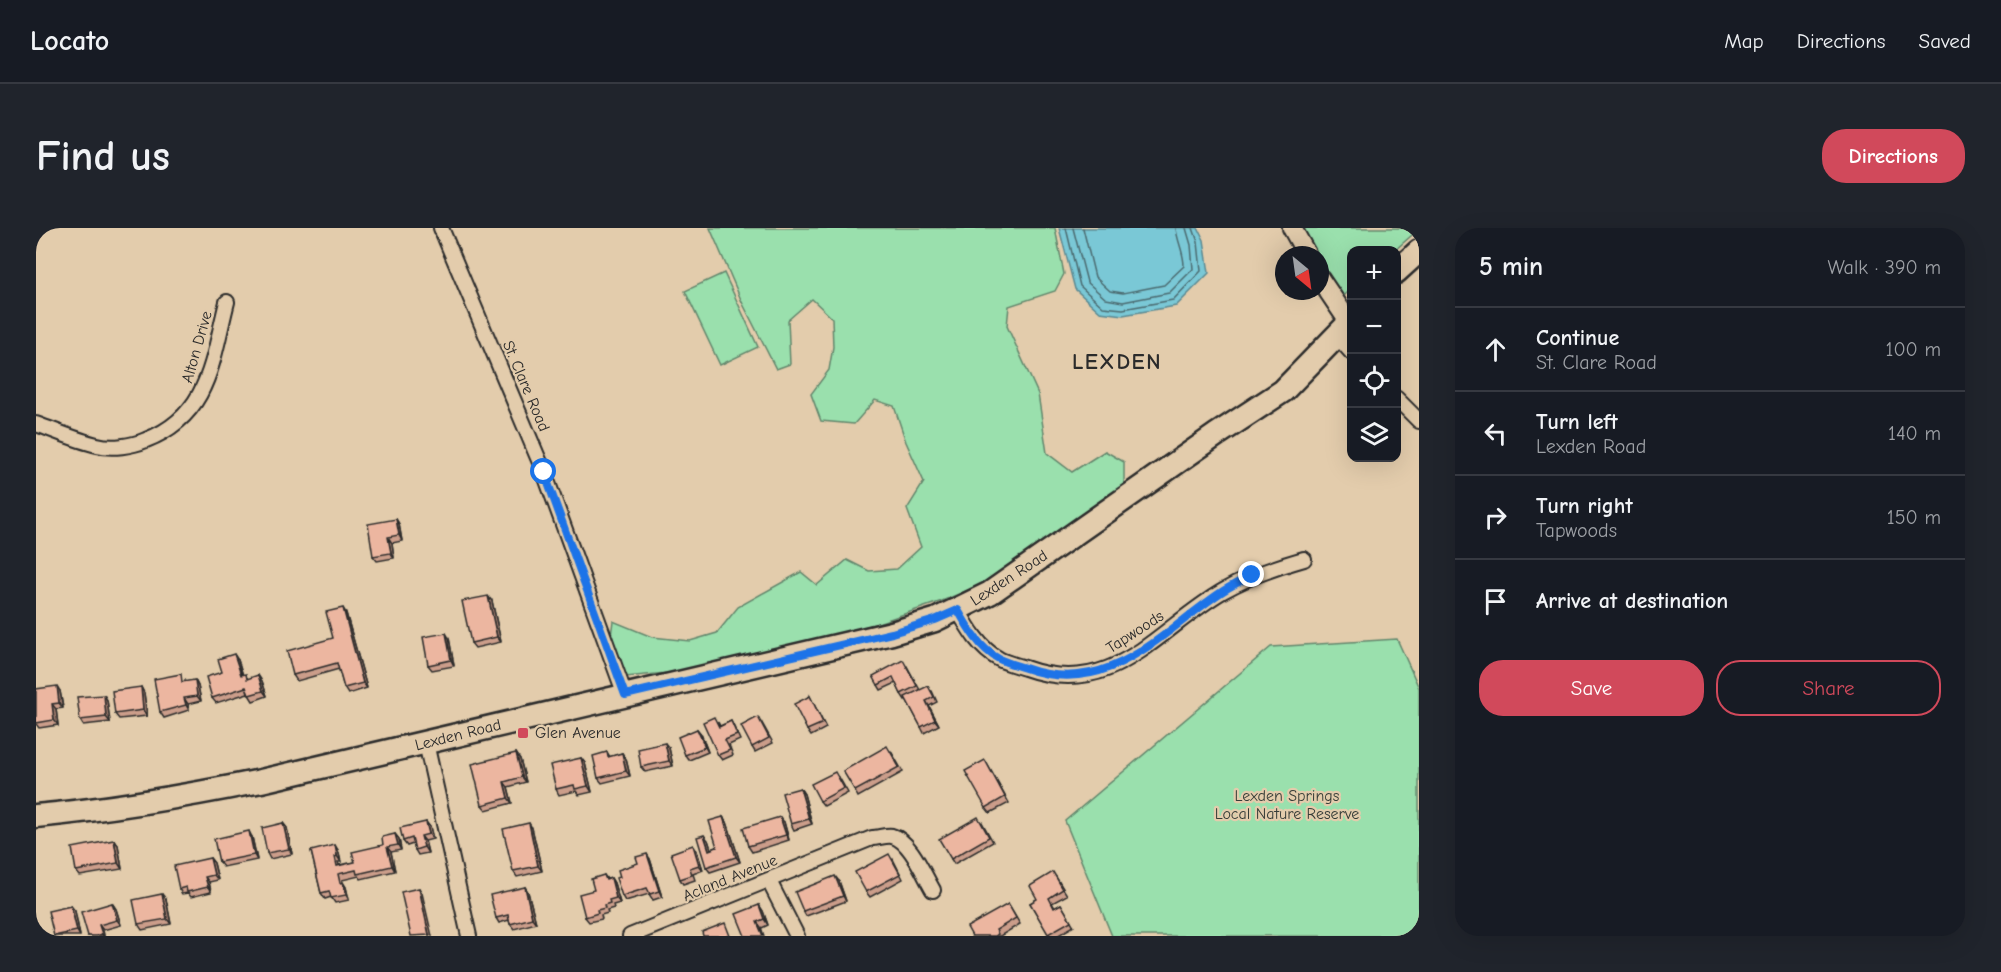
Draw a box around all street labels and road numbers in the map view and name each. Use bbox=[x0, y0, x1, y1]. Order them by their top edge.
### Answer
street label: Alton Drive bbox=[178, 309, 216, 385]
street label: St. Clare Road bbox=[499, 338, 553, 434]
street label: Lexden Road bbox=[967, 546, 1051, 610]
street label: Tapwoods bbox=[1103, 607, 1167, 657]
street label: Lexden Road bbox=[413, 716, 503, 754]
street label: Acland Avenue bbox=[680, 851, 780, 905]

